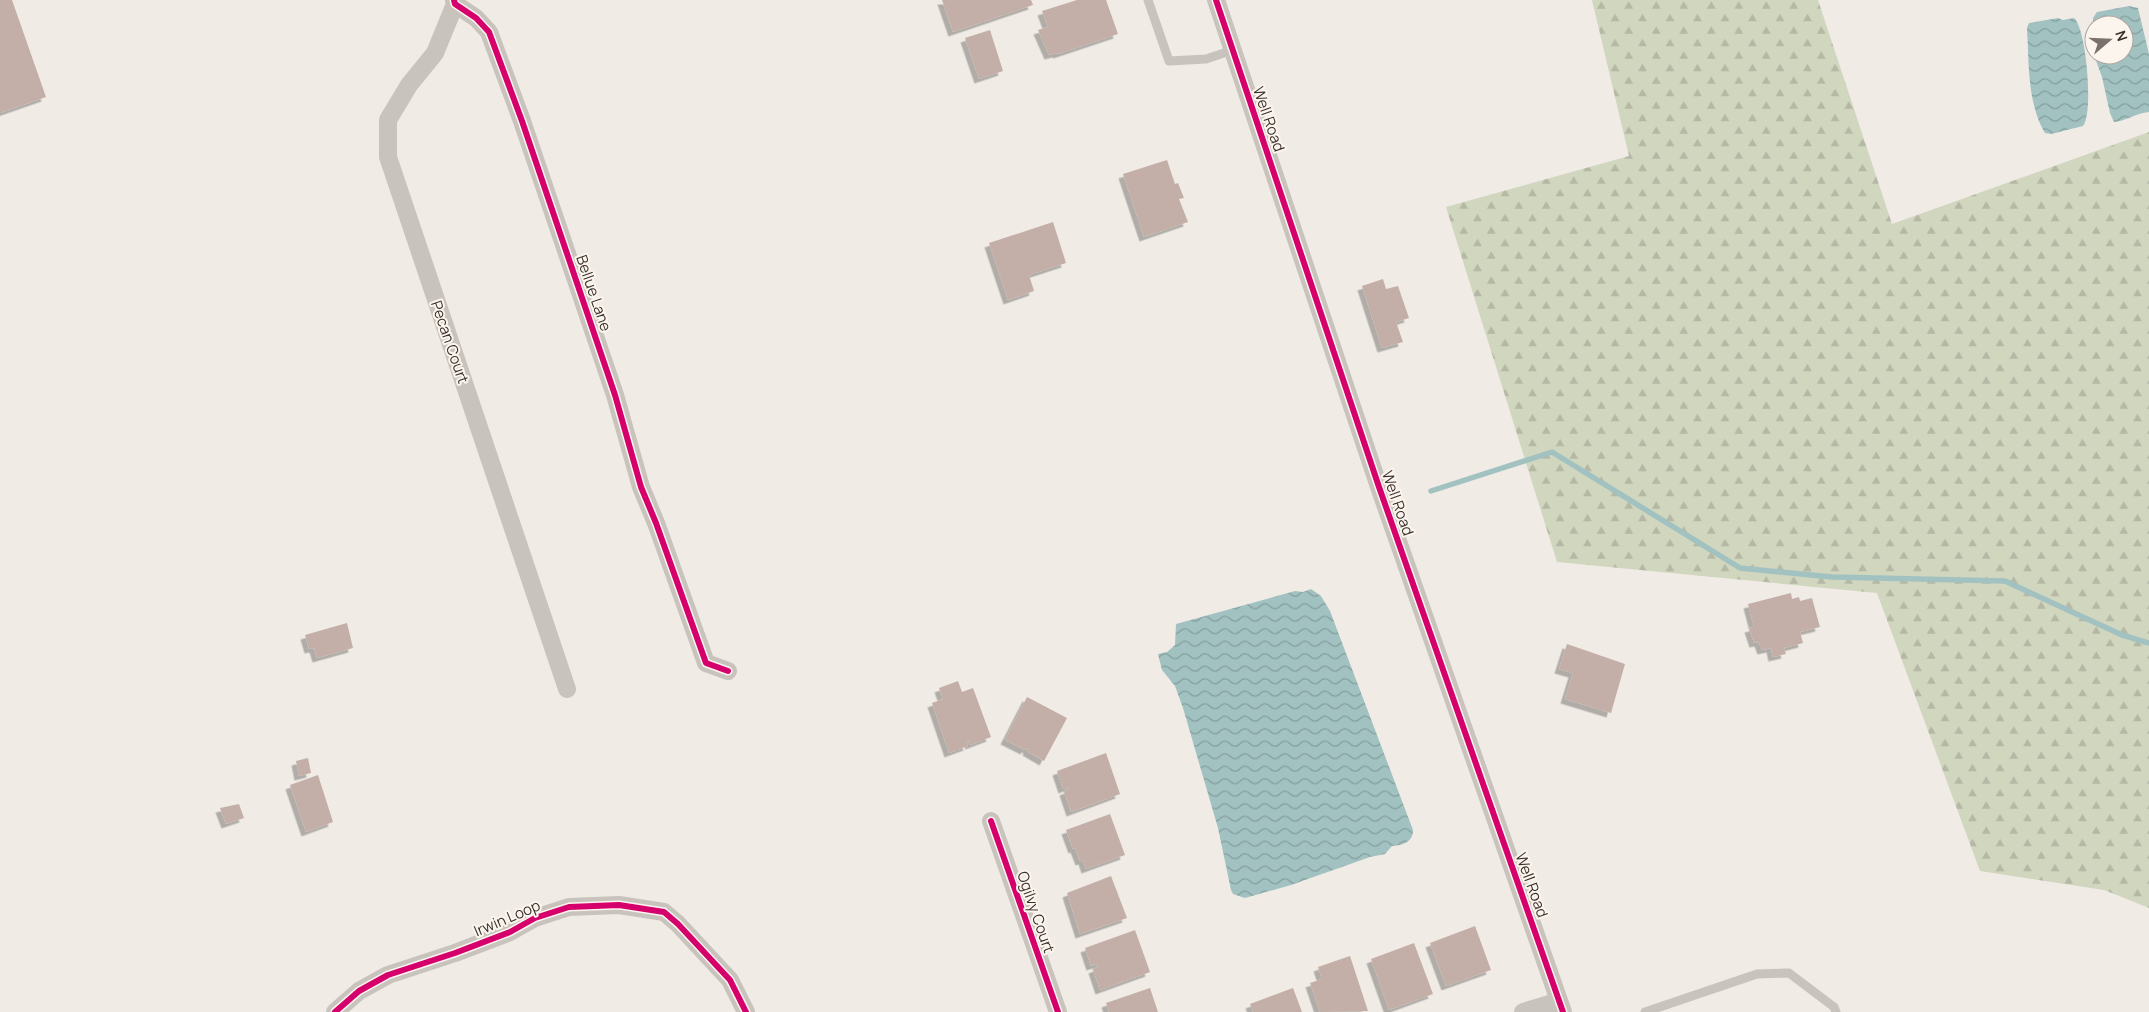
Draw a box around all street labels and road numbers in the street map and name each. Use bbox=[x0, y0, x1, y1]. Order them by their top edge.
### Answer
street label: Well Road bbox=[1248, 84, 1290, 154]
street label: Bellue Lane bbox=[571, 252, 617, 334]
street label: Pecan Court bbox=[426, 298, 474, 386]
street label: Well Road bbox=[1377, 468, 1419, 538]
street label: Well Road bbox=[1511, 850, 1553, 920]
street label: Ogilvy Court bbox=[1012, 868, 1060, 956]
street label: Irwin Loop bbox=[471, 895, 543, 941]

